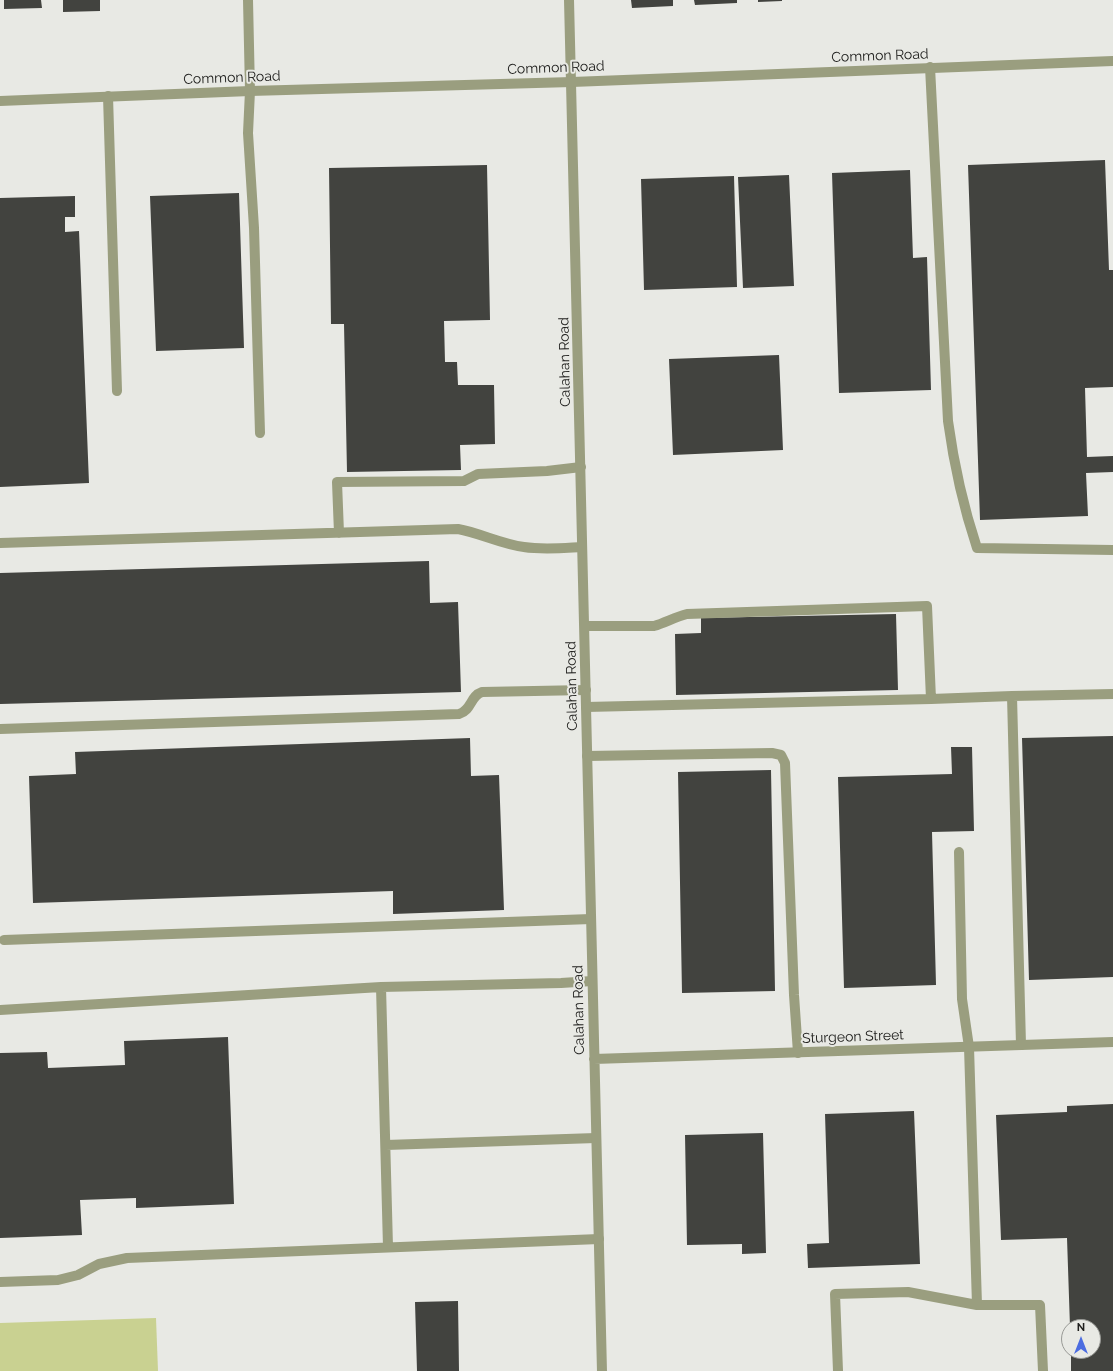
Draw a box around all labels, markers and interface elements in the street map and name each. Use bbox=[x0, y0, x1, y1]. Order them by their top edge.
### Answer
street label: Common Road bbox=[831, 46, 929, 66]
street label: Common Road bbox=[507, 58, 605, 78]
street label: Common Road bbox=[183, 68, 281, 88]
street label: Calahan Road bbox=[556, 317, 574, 407]
street label: Calahan Road bbox=[563, 641, 581, 731]
street label: Calahan Road bbox=[570, 965, 588, 1055]
street label: Sturgeon Street bbox=[802, 1027, 904, 1047]
north arrow bbox=[1061, 1319, 1101, 1359]
text: N bbox=[1077, 1321, 1085, 1334]

